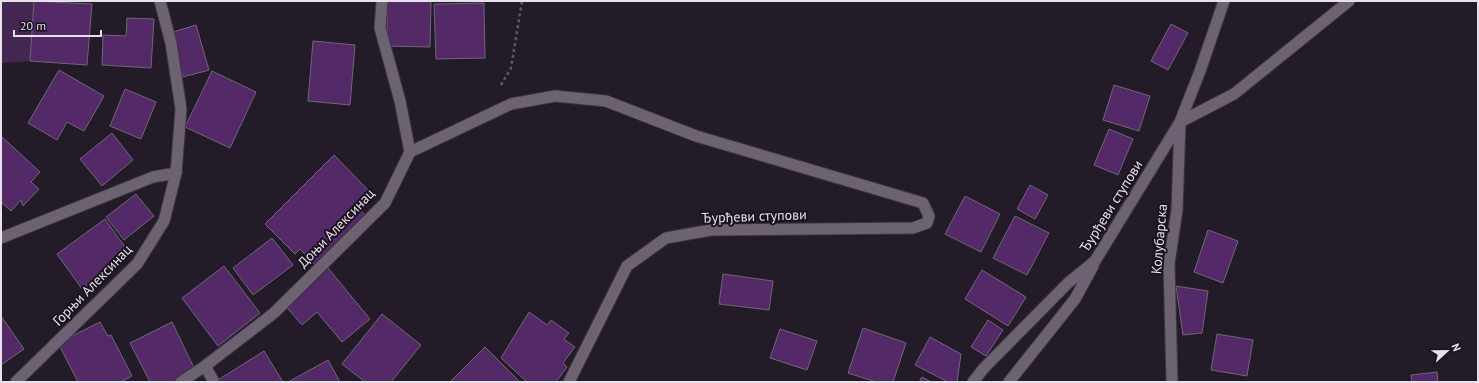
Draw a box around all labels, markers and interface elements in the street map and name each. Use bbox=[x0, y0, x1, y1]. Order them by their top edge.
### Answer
scale bar bbox=[14, 12, 101, 38]
text: 20 m bbox=[20, 18, 46, 33]
street label: Ђурђеви ступови bbox=[1075, 157, 1147, 255]
street label: Доњи Алексинац bbox=[294, 184, 379, 271]
street label: Колубарска bbox=[1147, 203, 1171, 275]
street label: Ђурђеви ступови bbox=[701, 205, 807, 227]
street label: Горњи Алексинац bbox=[49, 240, 136, 330]
north arrow bbox=[1427, 331, 1467, 371]
text: N bbox=[1448, 341, 1464, 353]

